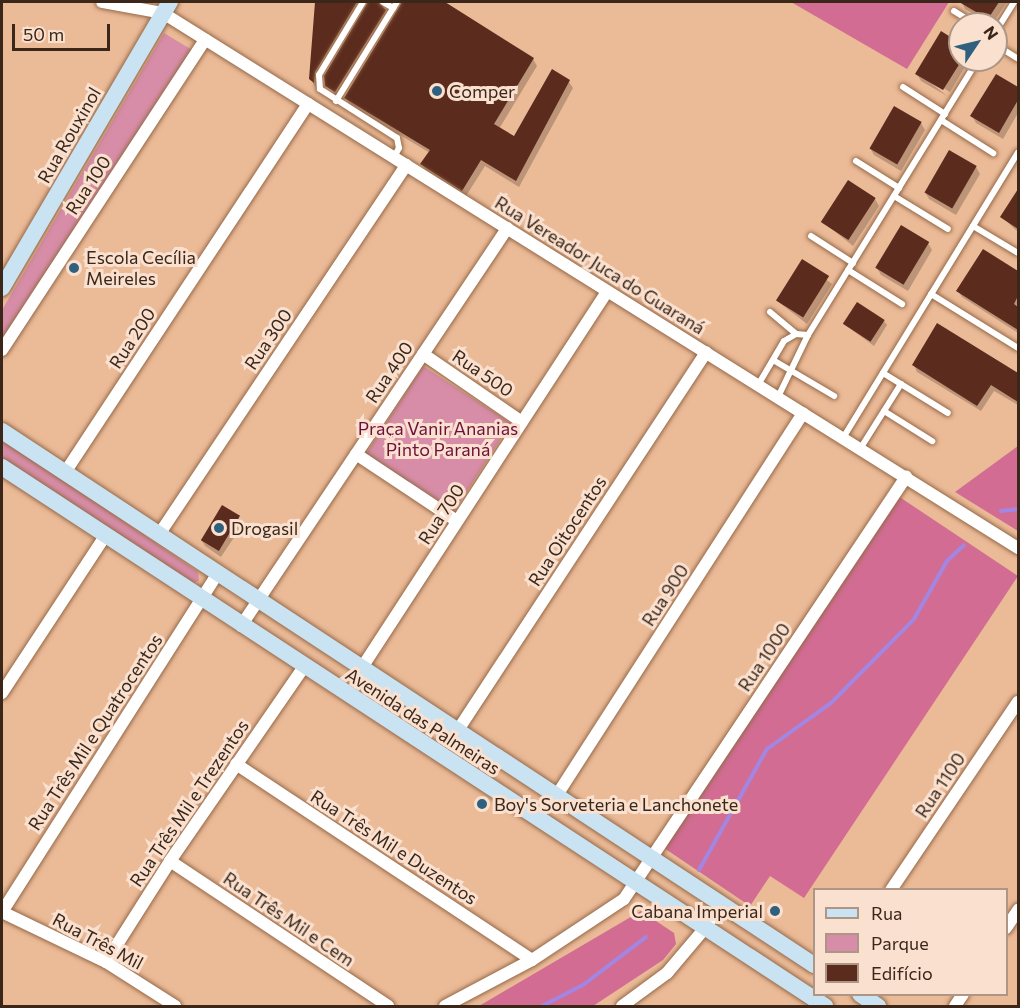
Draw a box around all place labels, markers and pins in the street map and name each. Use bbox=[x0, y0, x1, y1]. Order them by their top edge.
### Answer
place label: Comper bbox=[449, 80, 515, 102]
marker: Comper bbox=[430, 84, 444, 98]
place label: Escola Cecília Meireles bbox=[86, 247, 196, 290]
marker: Escola Cecília Meireles bbox=[67, 261, 81, 275]
place label: Drogasil bbox=[231, 517, 298, 539]
marker: Drogasil bbox=[212, 521, 226, 535]
place label: Boy's Sorveteria e Lanchonete bbox=[494, 793, 738, 815]
marker: Boy's Sorveteria e Lanchonete bbox=[475, 797, 489, 811]
place label: Cabana Imperial bbox=[631, 900, 763, 922]
marker: Cabana Imperial bbox=[768, 904, 782, 918]

